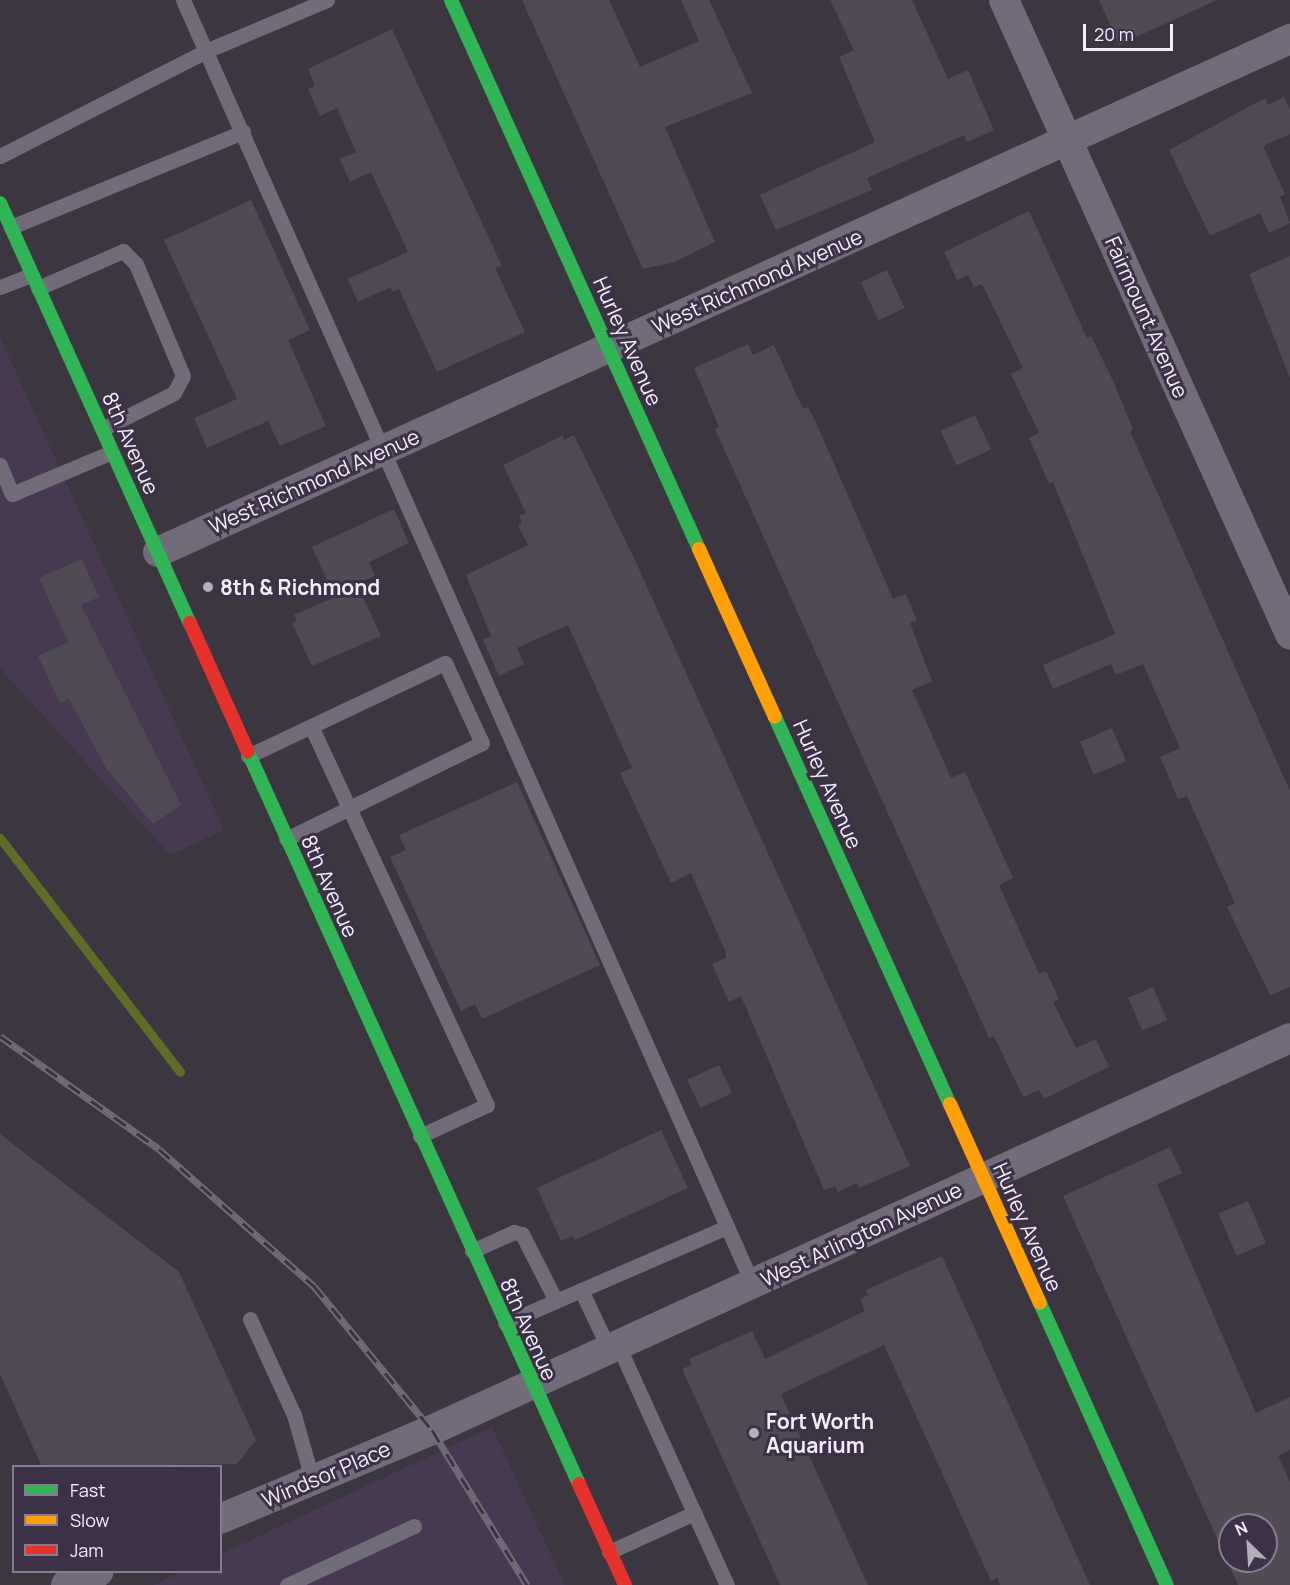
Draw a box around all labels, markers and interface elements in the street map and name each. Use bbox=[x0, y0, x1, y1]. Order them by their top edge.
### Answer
scale bar bbox=[1086, 12, 1176, 50]
text: 20 m bbox=[1094, 22, 1134, 46]
street label: West Richmond Avenue bbox=[648, 223, 866, 339]
street label: Fairmount Avenue bbox=[1100, 232, 1194, 402]
street label: Hurley Avenue bbox=[588, 273, 668, 409]
street label: 8th Avenue bbox=[97, 388, 165, 498]
street label: West Richmond Avenue bbox=[205, 423, 423, 539]
place label: 8th & Richmond bbox=[220, 574, 380, 600]
marker: 8th & Richmond bbox=[201, 580, 215, 594]
street label: Hurley Avenue bbox=[788, 716, 868, 852]
street label: 8th Avenue bbox=[296, 831, 364, 941]
street label: Hurley Avenue bbox=[988, 1159, 1068, 1295]
street label: West Arlington Avenue bbox=[756, 1176, 966, 1292]
street label: 8th Avenue bbox=[495, 1274, 563, 1384]
place label: Fort Worth Aquarium bbox=[766, 1408, 874, 1458]
marker: Fort Worth Aquarium bbox=[747, 1426, 761, 1440]
street label: Windsor Place bbox=[258, 1436, 394, 1512]
legend bbox=[12, 1465, 222, 1573]
text: Fast bbox=[70, 1478, 105, 1502]
text: Slow bbox=[70, 1508, 109, 1532]
north arrow bbox=[1218, 1513, 1278, 1573]
text: N bbox=[1231, 1516, 1251, 1541]
text: Jam bbox=[70, 1538, 104, 1562]

